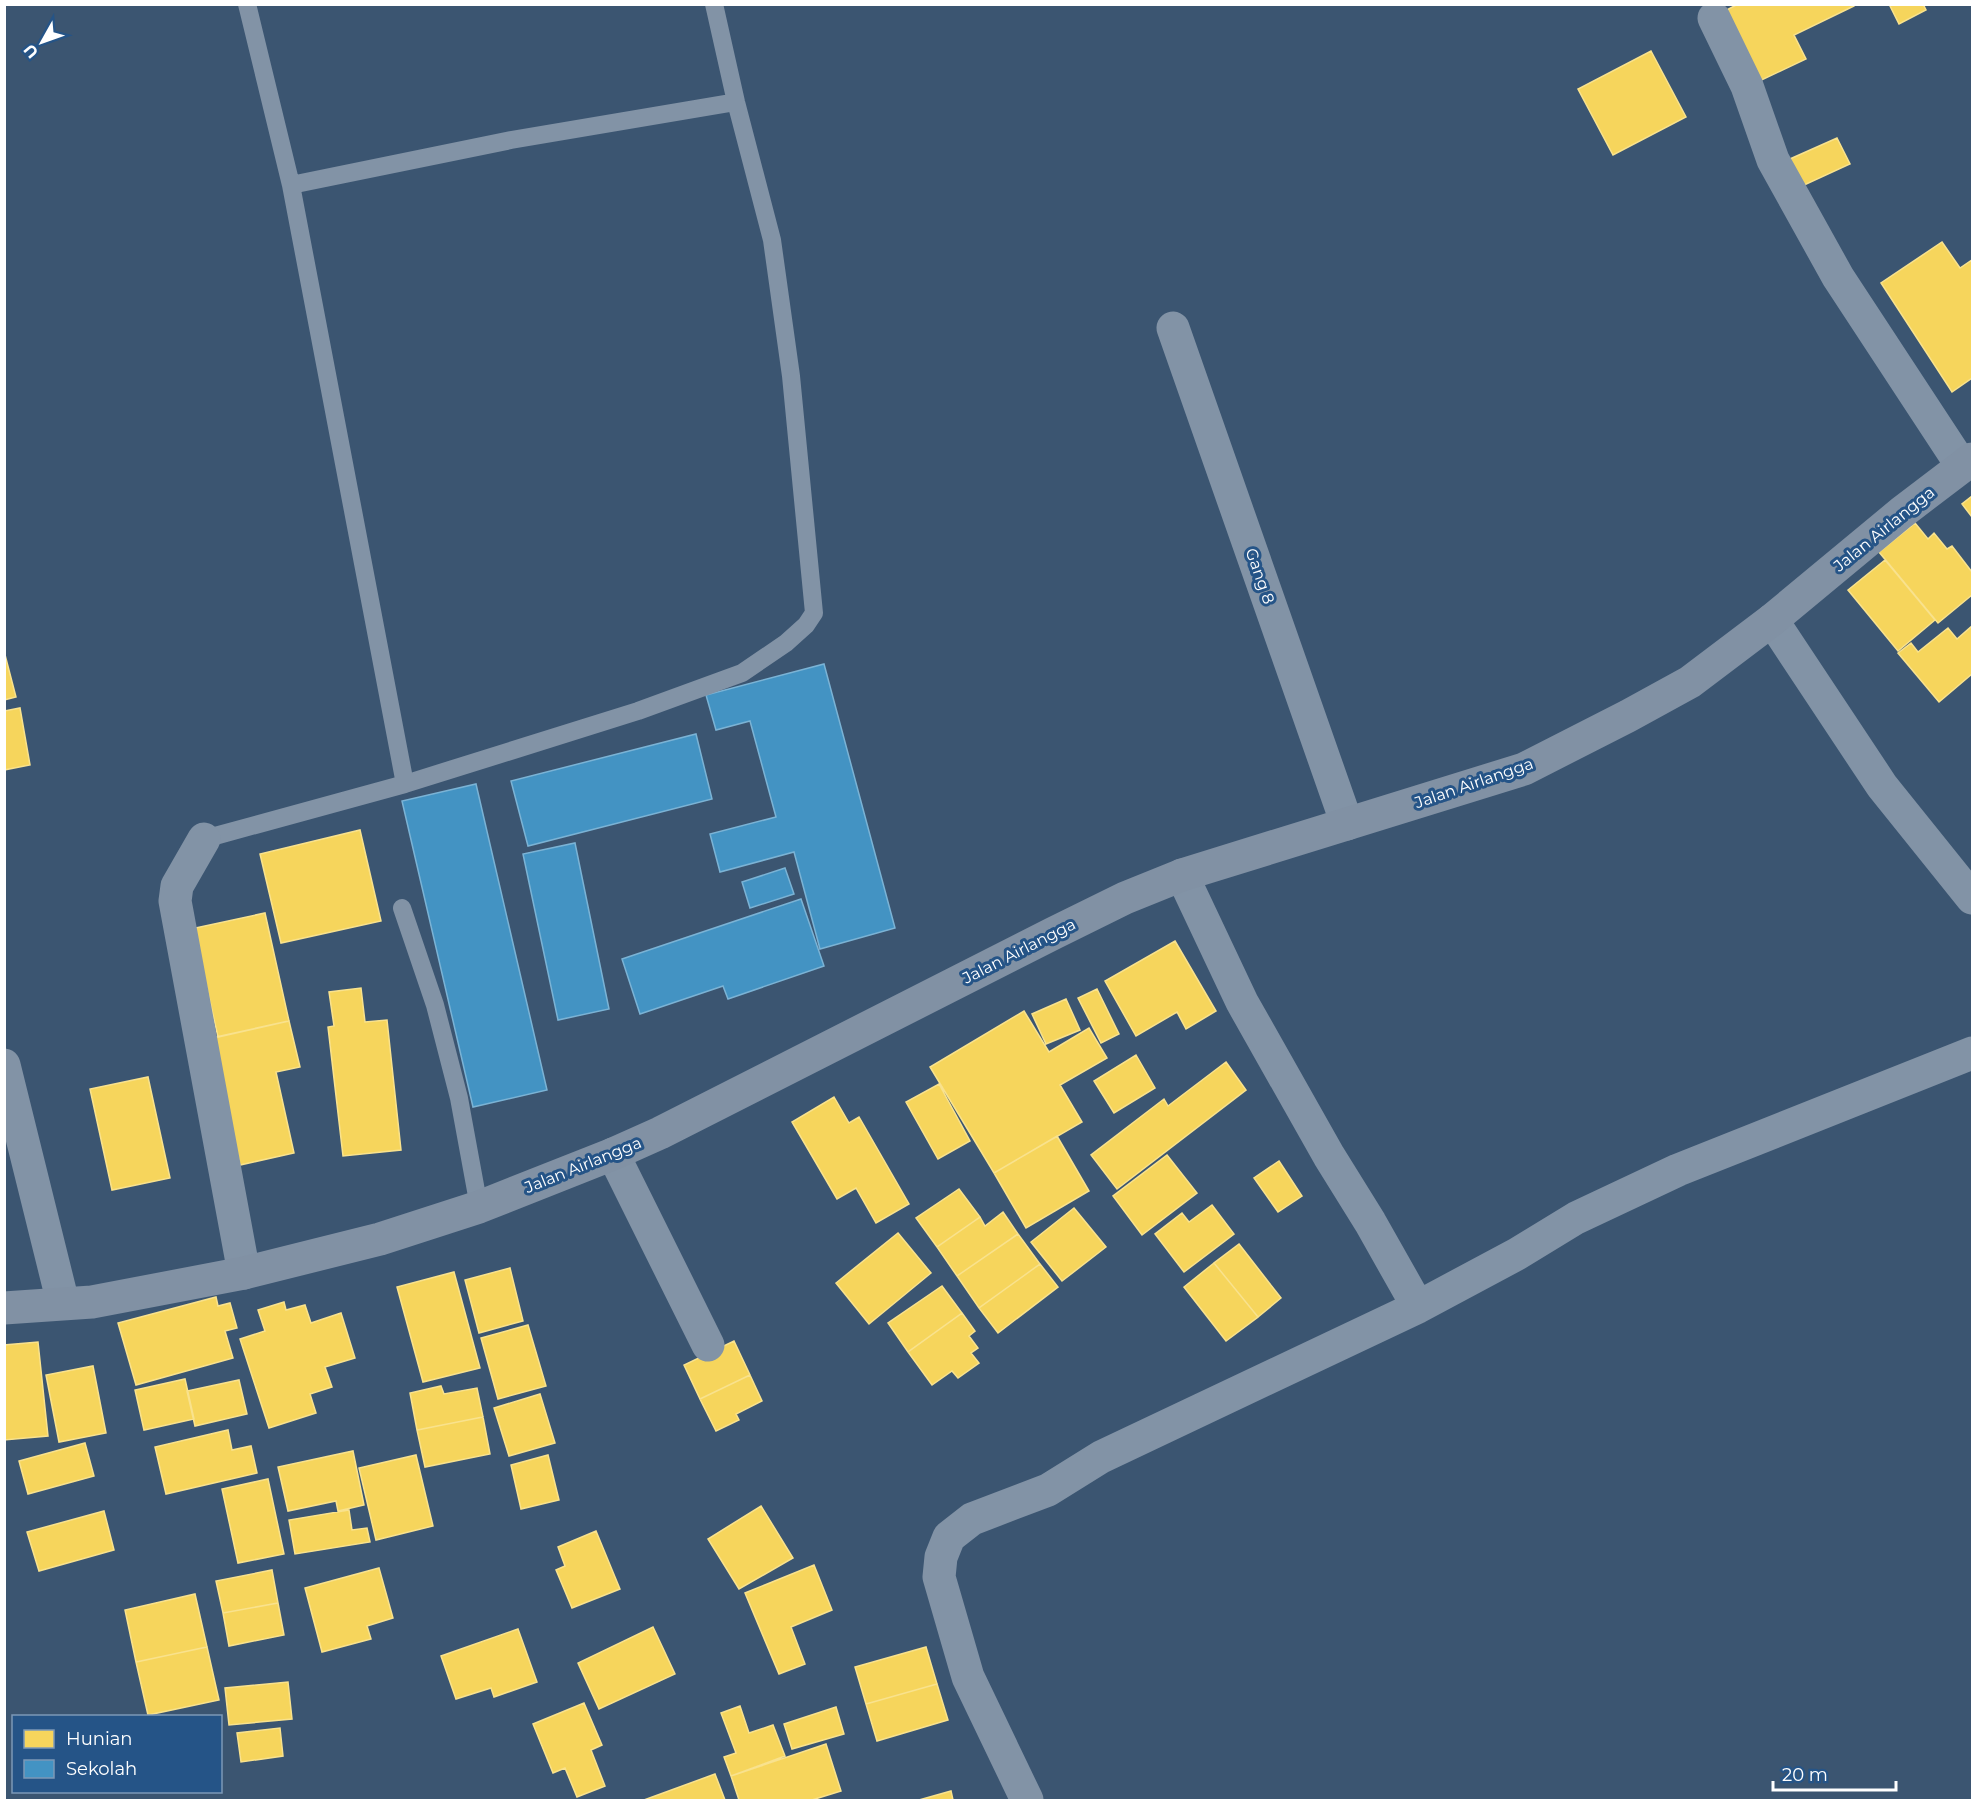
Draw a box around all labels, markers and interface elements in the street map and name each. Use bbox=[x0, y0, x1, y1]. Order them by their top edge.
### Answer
north arrow bbox=[12, 12, 72, 72]
text: U bbox=[20, 40, 42, 62]
street label: Jalan Airlangga bbox=[1829, 483, 1938, 576]
street label: Gang 8 bbox=[1242, 545, 1278, 607]
street label: Jalan Airlangga bbox=[1411, 754, 1536, 813]
street label: Jalan Airlangga bbox=[958, 914, 1079, 988]
street label: Jalan Airlangga bbox=[521, 1133, 644, 1197]
legend bbox=[12, 1715, 222, 1793]
text: Hunian bbox=[66, 1728, 133, 1750]
scale bar bbox=[1773, 1754, 1896, 1792]
text: Sekolah bbox=[66, 1758, 137, 1780]
text: 20 m bbox=[1782, 1764, 1828, 1786]

